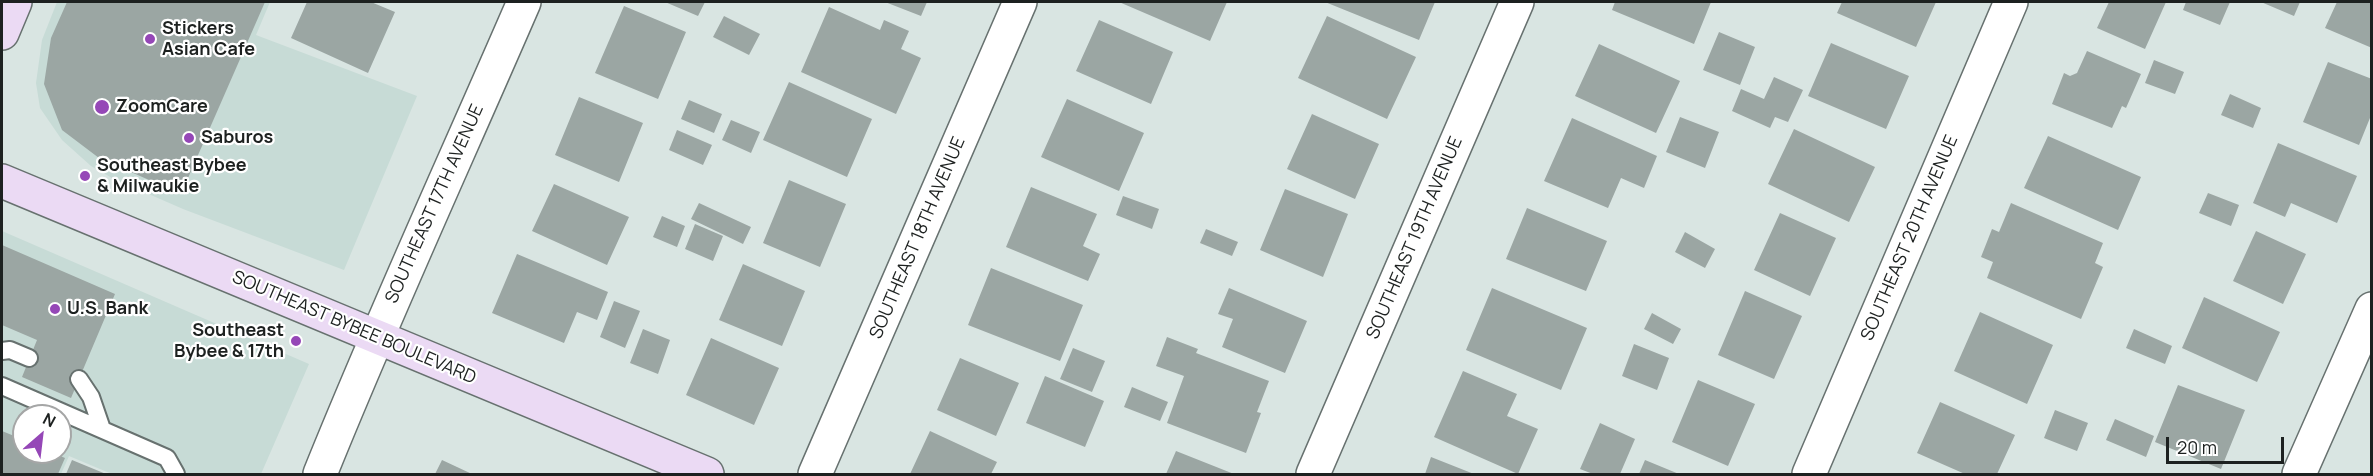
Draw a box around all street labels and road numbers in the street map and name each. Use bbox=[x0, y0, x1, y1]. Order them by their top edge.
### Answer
street label: SOUTHEAST 17TH AVENUE bbox=[381, 101, 489, 307]
street label: SOUTHEAST 20TH AVENUE bbox=[1857, 132, 1963, 344]
street label: SOUTHEAST 19TH AVENUE bbox=[1362, 133, 1468, 343]
street label: SOUTHEAST 18TH AVENUE bbox=[866, 134, 970, 342]
street label: SOUTHEAST BYBEE BOULEVARD bbox=[229, 267, 479, 389]

